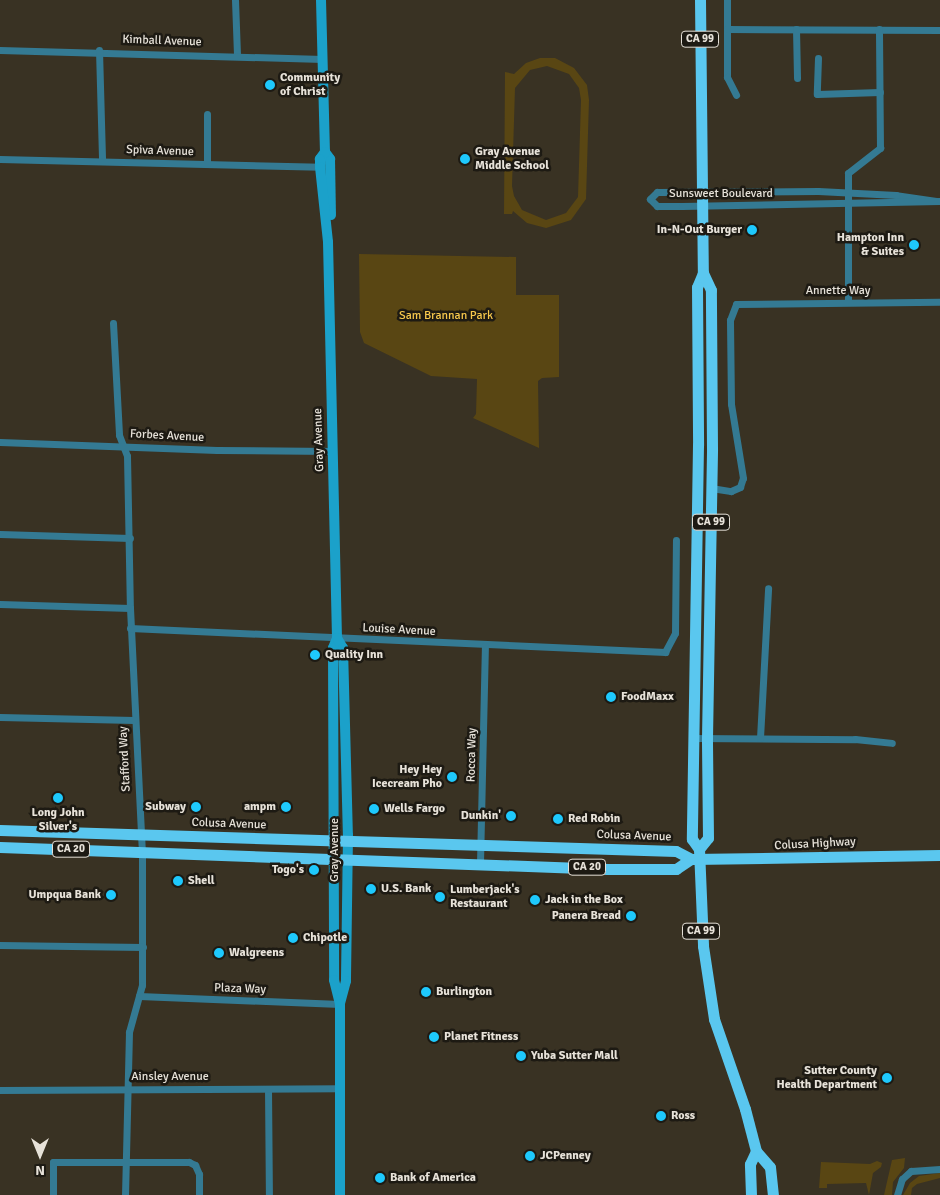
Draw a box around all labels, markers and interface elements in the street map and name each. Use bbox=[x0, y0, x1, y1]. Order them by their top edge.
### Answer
road number: CA 99 bbox=[680, 30, 720, 48]
street label: Kimball Avenue bbox=[122, 32, 202, 50]
place label: Community of Christ bbox=[280, 71, 340, 99]
marker: Community of Christ bbox=[264, 79, 276, 91]
street label: Spiva Avenue bbox=[126, 143, 194, 159]
place label: Gray Avenue Middle School bbox=[475, 145, 549, 173]
marker: Gray Avenue Middle School bbox=[459, 153, 471, 165]
street label: Sunsweet Boulevard bbox=[669, 187, 773, 201]
place label: In-N-Out Burger bbox=[657, 223, 742, 237]
marker: In-N-Out Burger bbox=[746, 224, 758, 236]
place label: Hampton Inn & Suites bbox=[837, 231, 904, 259]
marker: Hampton Inn & Suites bbox=[908, 239, 920, 251]
street label: Annette Way bbox=[806, 284, 870, 298]
park label: Sam Brannan Park bbox=[399, 309, 493, 323]
street label: Gray Avenue bbox=[311, 408, 327, 472]
street label: Forbes Avenue bbox=[130, 427, 204, 445]
road number: CA 99 bbox=[691, 514, 731, 530]
street label: Louise Avenue bbox=[362, 621, 436, 639]
place label: Quality Inn bbox=[325, 648, 383, 662]
marker: Quality Inn bbox=[309, 649, 321, 661]
place label: FoodMaxx bbox=[621, 690, 674, 704]
marker: FoodMaxx bbox=[605, 691, 617, 703]
street label: Stafford Way bbox=[116, 726, 134, 792]
street label: Rocca Way bbox=[464, 728, 480, 782]
place label: Hey Hey Icecream Pho bbox=[372, 763, 442, 791]
marker: Hey Hey Icecream Pho bbox=[446, 771, 458, 783]
marker: Long John Silver's bbox=[52, 792, 64, 804]
place label: Subway bbox=[145, 800, 186, 814]
place label: ampm bbox=[244, 800, 276, 814]
marker: Subway bbox=[190, 801, 202, 813]
marker: ampm bbox=[280, 801, 292, 813]
place label: Wells Fargo bbox=[384, 802, 445, 816]
marker: Wells Fargo bbox=[368, 803, 380, 815]
place label: Long John Silver's bbox=[31, 806, 85, 834]
place label: Dunkin' bbox=[461, 809, 501, 823]
marker: Dunkin' bbox=[505, 810, 517, 822]
place label: Red Robin bbox=[568, 812, 620, 826]
marker: Red Robin bbox=[552, 813, 564, 825]
street label: Colusa Avenue bbox=[191, 815, 267, 833]
street label: Gray Avenue bbox=[328, 818, 342, 882]
street label: Colusa Avenue bbox=[596, 827, 672, 845]
street label: Colusa Highway bbox=[774, 835, 856, 853]
road number: CA 20 bbox=[51, 841, 91, 858]
road number: CA 20 bbox=[567, 859, 607, 876]
place label: Togo's bbox=[272, 863, 304, 877]
marker: Togo's bbox=[308, 864, 320, 876]
place label: Shell bbox=[188, 874, 215, 888]
marker: Shell bbox=[172, 875, 184, 887]
place label: U.S. Bank bbox=[381, 882, 431, 896]
marker: U.S. Bank bbox=[365, 883, 377, 895]
place label: Lumberjack's Restaurant bbox=[450, 883, 520, 911]
place label: Umpqua Bank bbox=[29, 888, 101, 902]
marker: Umpqua Bank bbox=[105, 889, 117, 901]
marker: Lumberjack's Restaurant bbox=[434, 891, 446, 903]
place label: Jack in the Box bbox=[545, 893, 623, 907]
marker: Jack in the Box bbox=[529, 894, 541, 906]
place label: Panera Bread bbox=[552, 909, 621, 923]
marker: Panera Bread bbox=[625, 910, 637, 922]
road number: CA 99 bbox=[681, 922, 721, 939]
place label: Chipotle bbox=[303, 931, 347, 945]
marker: Chipotle bbox=[287, 932, 299, 944]
place label: Walgreens bbox=[229, 946, 284, 960]
marker: Walgreens bbox=[213, 947, 225, 959]
street label: Plaza Way bbox=[214, 981, 266, 997]
place label: Burlington bbox=[436, 985, 492, 999]
marker: Burlington bbox=[420, 986, 432, 998]
place label: Planet Fitness bbox=[444, 1030, 518, 1044]
marker: Planet Fitness bbox=[428, 1031, 440, 1043]
place label: Yuba Sutter Mall bbox=[531, 1049, 618, 1063]
marker: Yuba Sutter Mall bbox=[515, 1050, 527, 1062]
place label: Sutter County Health Department bbox=[776, 1064, 877, 1092]
street label: Ainsley Avenue bbox=[131, 1070, 209, 1084]
marker: Sutter County Health Department bbox=[881, 1072, 893, 1084]
place label: Ross bbox=[671, 1109, 695, 1123]
marker: Ross bbox=[655, 1110, 667, 1122]
north arrow bbox=[15, 1130, 65, 1180]
place label: JCPenney bbox=[540, 1149, 591, 1163]
marker: JCPenney bbox=[524, 1150, 536, 1162]
text: N bbox=[35, 1162, 45, 1179]
place label: Bank of America bbox=[390, 1171, 476, 1185]
marker: Bank of America bbox=[374, 1172, 386, 1184]

